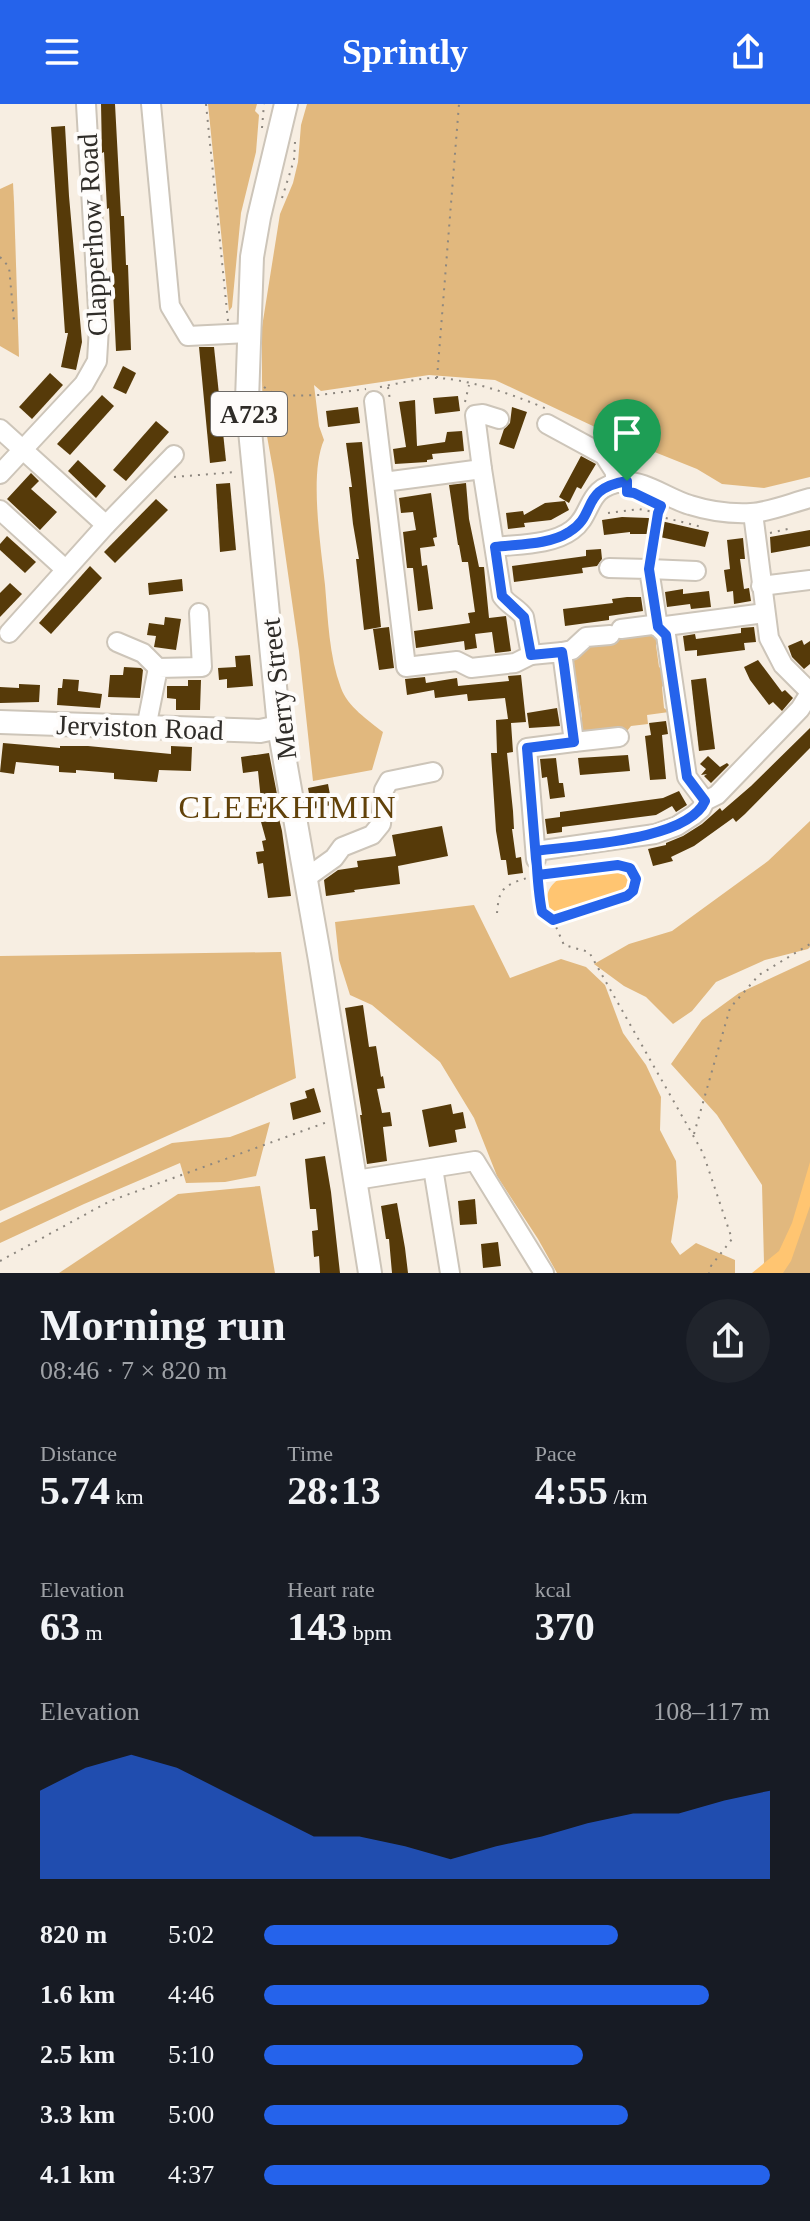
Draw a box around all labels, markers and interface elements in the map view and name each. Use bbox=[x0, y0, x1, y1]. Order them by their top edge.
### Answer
icon: menu bbox=[40, 30, 84, 74]
icon: share bbox=[726, 30, 770, 74]
text: Sprintly bbox=[342, 32, 468, 72]
street label: Clapperhow Road bbox=[72, 133, 113, 337]
road number: A723 bbox=[211, 392, 287, 436]
pin bbox=[593, 399, 661, 481]
icon: arrive bbox=[605, 411, 649, 455]
street label: Merry Street bbox=[254, 616, 303, 761]
street label: Jerviston Road bbox=[56, 709, 224, 746]
district label: CLEEKHIMIN bbox=[178, 789, 398, 825]
button: share bbox=[686, 1299, 770, 1383]
text: Morning run bbox=[40, 1301, 286, 1350]
text: 08:46 · 7 × 820 m bbox=[40, 1356, 227, 1385]
text: Distance bbox=[40, 1441, 117, 1466]
text: Time bbox=[287, 1441, 333, 1466]
text: Pace bbox=[535, 1441, 576, 1466]
text: 5.74 bbox=[40, 1468, 110, 1513]
text: 28:13 bbox=[287, 1468, 381, 1513]
text: 4:55 bbox=[535, 1468, 608, 1513]
text: km bbox=[110, 1484, 144, 1509]
text: /km bbox=[608, 1484, 648, 1509]
text: Elevation bbox=[40, 1577, 124, 1602]
text: Heart rate bbox=[287, 1577, 375, 1602]
text: kcal bbox=[535, 1577, 571, 1602]
text: 63 bbox=[40, 1604, 80, 1649]
text: 143 bbox=[287, 1604, 347, 1649]
text: 370 bbox=[535, 1604, 595, 1649]
text: m bbox=[80, 1620, 103, 1645]
text: bpm bbox=[347, 1620, 392, 1645]
text: Elevation bbox=[40, 1697, 140, 1726]
text: 108–117 m bbox=[653, 1697, 770, 1726]
text: 820 m bbox=[40, 1920, 107, 1949]
text: 5:02 bbox=[168, 1920, 214, 1949]
text: 1.6 km bbox=[40, 1980, 115, 2009]
text: 4:46 bbox=[168, 1980, 214, 2009]
text: 2.5 km bbox=[40, 2040, 115, 2069]
text: 5:10 bbox=[168, 2040, 214, 2069]
text: 3.3 km bbox=[40, 2100, 115, 2129]
text: 5:00 bbox=[168, 2100, 214, 2129]
text: 4.1 km bbox=[40, 2160, 115, 2189]
text: 4:37 bbox=[168, 2160, 214, 2189]

